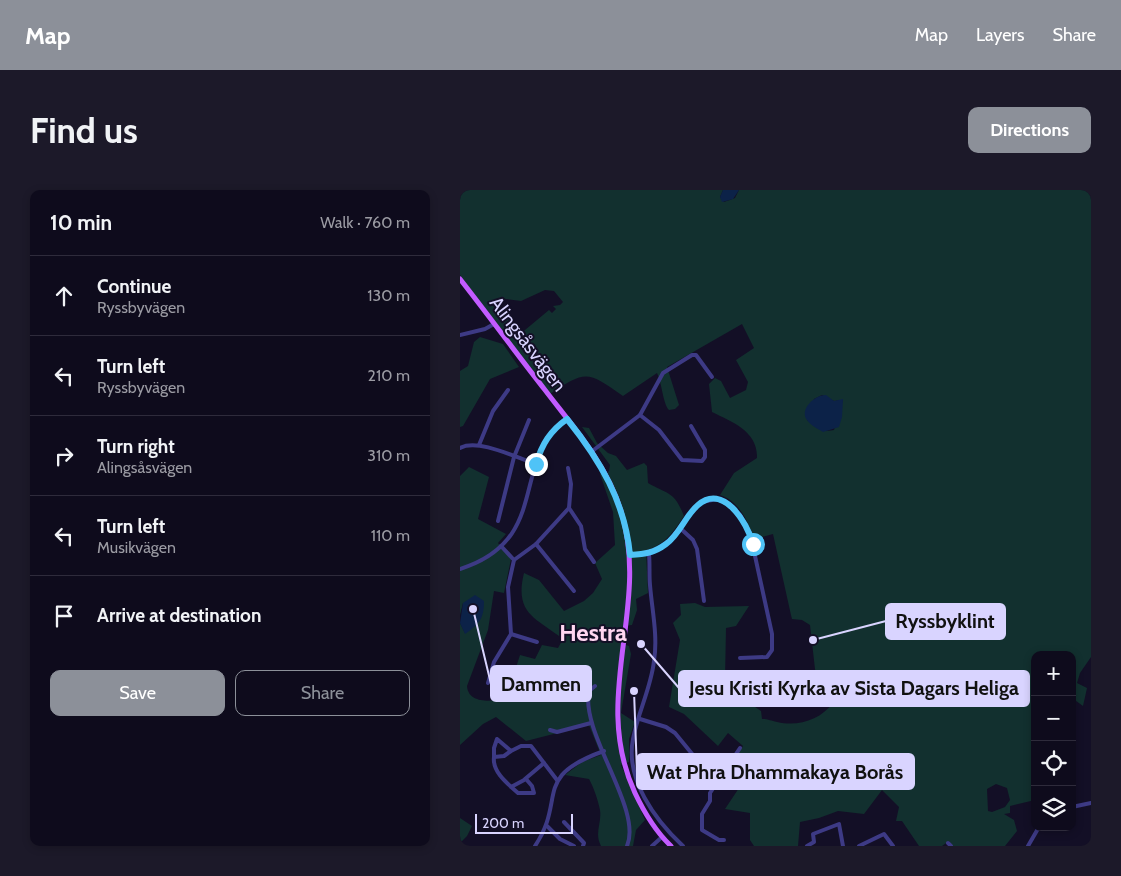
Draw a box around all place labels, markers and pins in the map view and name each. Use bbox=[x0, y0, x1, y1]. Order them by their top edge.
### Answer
callout: Ryssbyklint bbox=[886, 604, 1005, 639]
callout: Dammen bbox=[491, 666, 591, 701]
callout: Jesu Kristi Kyrka av Sista Dagars Heliga bbox=[679, 671, 1029, 706]
callout: Wat Phra Dhammakaya Borås bbox=[637, 754, 914, 789]

